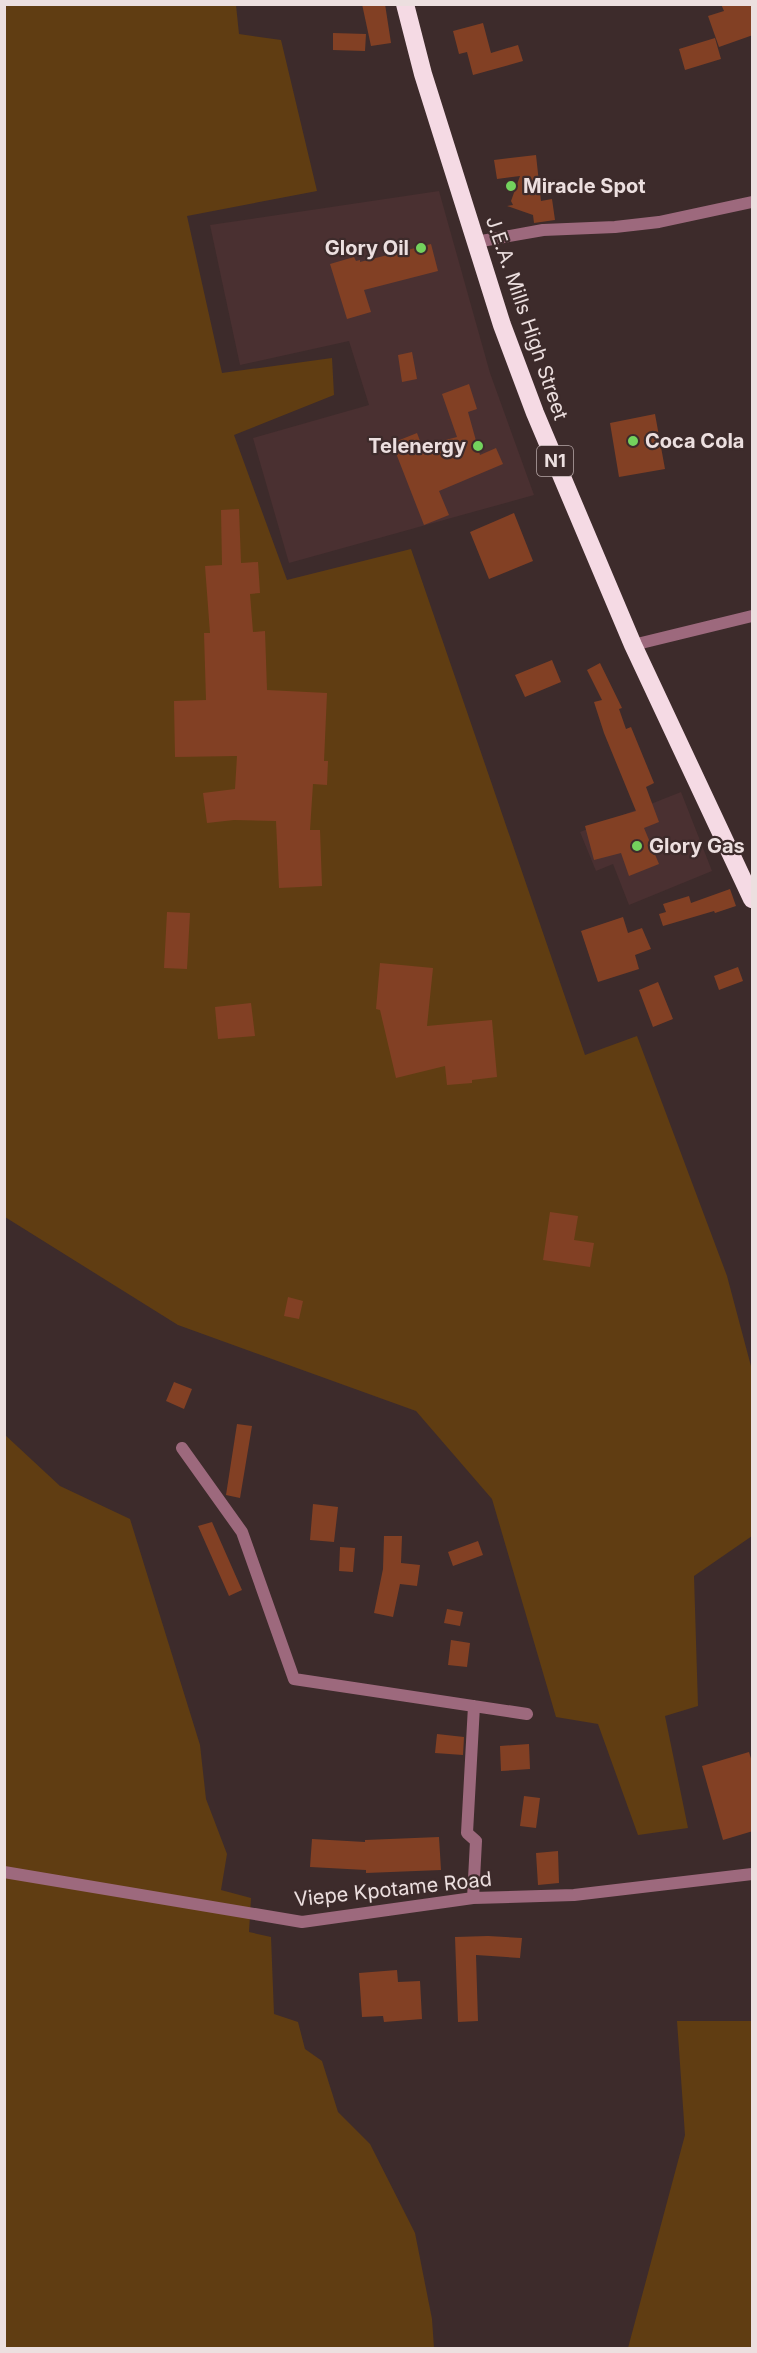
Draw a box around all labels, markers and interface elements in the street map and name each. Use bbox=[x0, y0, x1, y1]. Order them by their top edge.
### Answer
place label: Miracle Spot bbox=[523, 174, 646, 198]
marker: Miracle Spot bbox=[504, 179, 518, 193]
street label: J.E.A. Mills High Street bbox=[481, 213, 573, 424]
place label: Glory Oil bbox=[325, 236, 409, 260]
marker: Glory Oil bbox=[414, 241, 428, 255]
place label: Coca Cola bbox=[645, 429, 744, 453]
place label: Telenergy bbox=[368, 434, 466, 458]
marker: Coca Cola bbox=[626, 434, 640, 448]
marker: Telenergy bbox=[471, 439, 485, 453]
road number: N1 bbox=[537, 446, 573, 476]
place label: Glory Gas bbox=[649, 834, 745, 858]
marker: Glory Gas bbox=[630, 839, 644, 853]
street label: Viepe Kpotame Road bbox=[293, 1867, 493, 1911]

